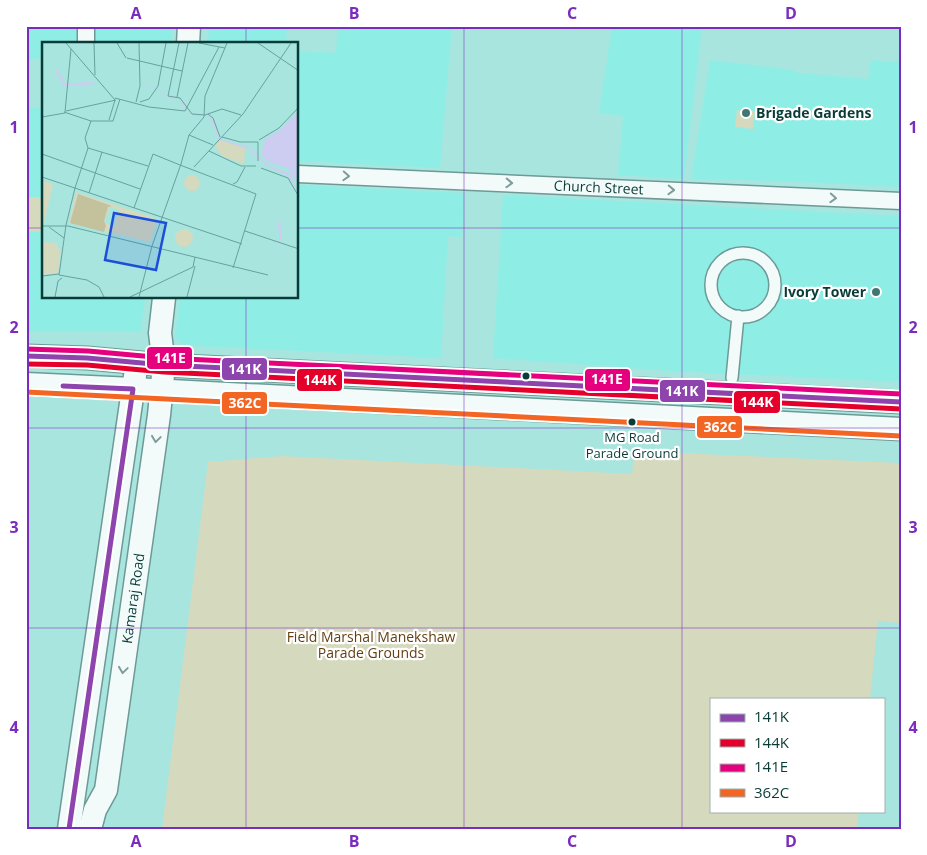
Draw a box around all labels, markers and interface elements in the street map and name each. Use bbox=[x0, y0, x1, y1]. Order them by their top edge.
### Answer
text: A bbox=[130, 2, 142, 24]
text: B bbox=[349, 2, 359, 24]
text: C bbox=[567, 2, 577, 24]
text: D bbox=[785, 2, 797, 24]
inset map bbox=[42, 42, 299, 299]
place label: Brigade Gardens bbox=[756, 103, 871, 122]
marker: Brigade Gardens bbox=[740, 107, 752, 119]
text: 1 bbox=[9, 116, 19, 138]
text: 1 bbox=[908, 116, 918, 138]
one-way arrow bbox=[342, 171, 350, 181]
street label: Church Street bbox=[553, 175, 644, 198]
one-way arrow bbox=[505, 178, 513, 189]
one-way arrow bbox=[667, 185, 675, 196]
one-way arrow bbox=[829, 193, 837, 204]
place label: Ivory Tower bbox=[783, 282, 867, 301]
marker: Ivory Tower bbox=[870, 286, 882, 298]
text: 2 bbox=[9, 316, 19, 338]
text: 2 bbox=[908, 316, 918, 338]
line badge: 141E bbox=[146, 346, 193, 370]
text: 141E bbox=[154, 348, 186, 367]
line badge: 141K bbox=[221, 357, 268, 381]
text: 141K bbox=[228, 359, 262, 378]
line badge: 144K bbox=[296, 368, 343, 392]
line badge: 141E bbox=[584, 368, 631, 392]
text: 141E bbox=[591, 369, 623, 388]
text: 144K bbox=[303, 370, 337, 389]
unlabelled marker bbox=[521, 371, 531, 381]
line badge: 141K bbox=[659, 379, 706, 403]
text: 141K bbox=[665, 381, 699, 400]
line badge: 144K bbox=[733, 390, 781, 414]
line badge: 362C bbox=[221, 391, 268, 415]
text: 144K bbox=[740, 392, 774, 411]
text: 362C bbox=[229, 393, 262, 412]
line badge: 362C bbox=[696, 415, 743, 439]
marker: MG Road Parade Ground bbox=[627, 417, 637, 427]
text: 362C bbox=[704, 417, 737, 436]
place label: MG Road Parade Ground bbox=[586, 428, 678, 462]
one-way arrow bbox=[151, 436, 162, 444]
text: 3 bbox=[9, 516, 19, 538]
text: 3 bbox=[908, 516, 918, 538]
street label: Kamaraj Road bbox=[117, 552, 148, 645]
park label: Field Marshal Manekshaw Parade Grounds bbox=[287, 627, 456, 662]
one-way arrow bbox=[119, 665, 129, 674]
legend bbox=[710, 698, 884, 812]
text: 141K bbox=[754, 706, 790, 726]
text: 4 bbox=[9, 716, 19, 738]
text: 4 bbox=[908, 716, 918, 738]
text: 144K bbox=[754, 732, 790, 752]
text: 141E bbox=[754, 756, 788, 776]
text: 362C bbox=[754, 782, 789, 802]
text: A bbox=[130, 830, 142, 852]
text: B bbox=[349, 830, 359, 852]
text: C bbox=[567, 830, 577, 852]
text: D bbox=[785, 830, 797, 852]

